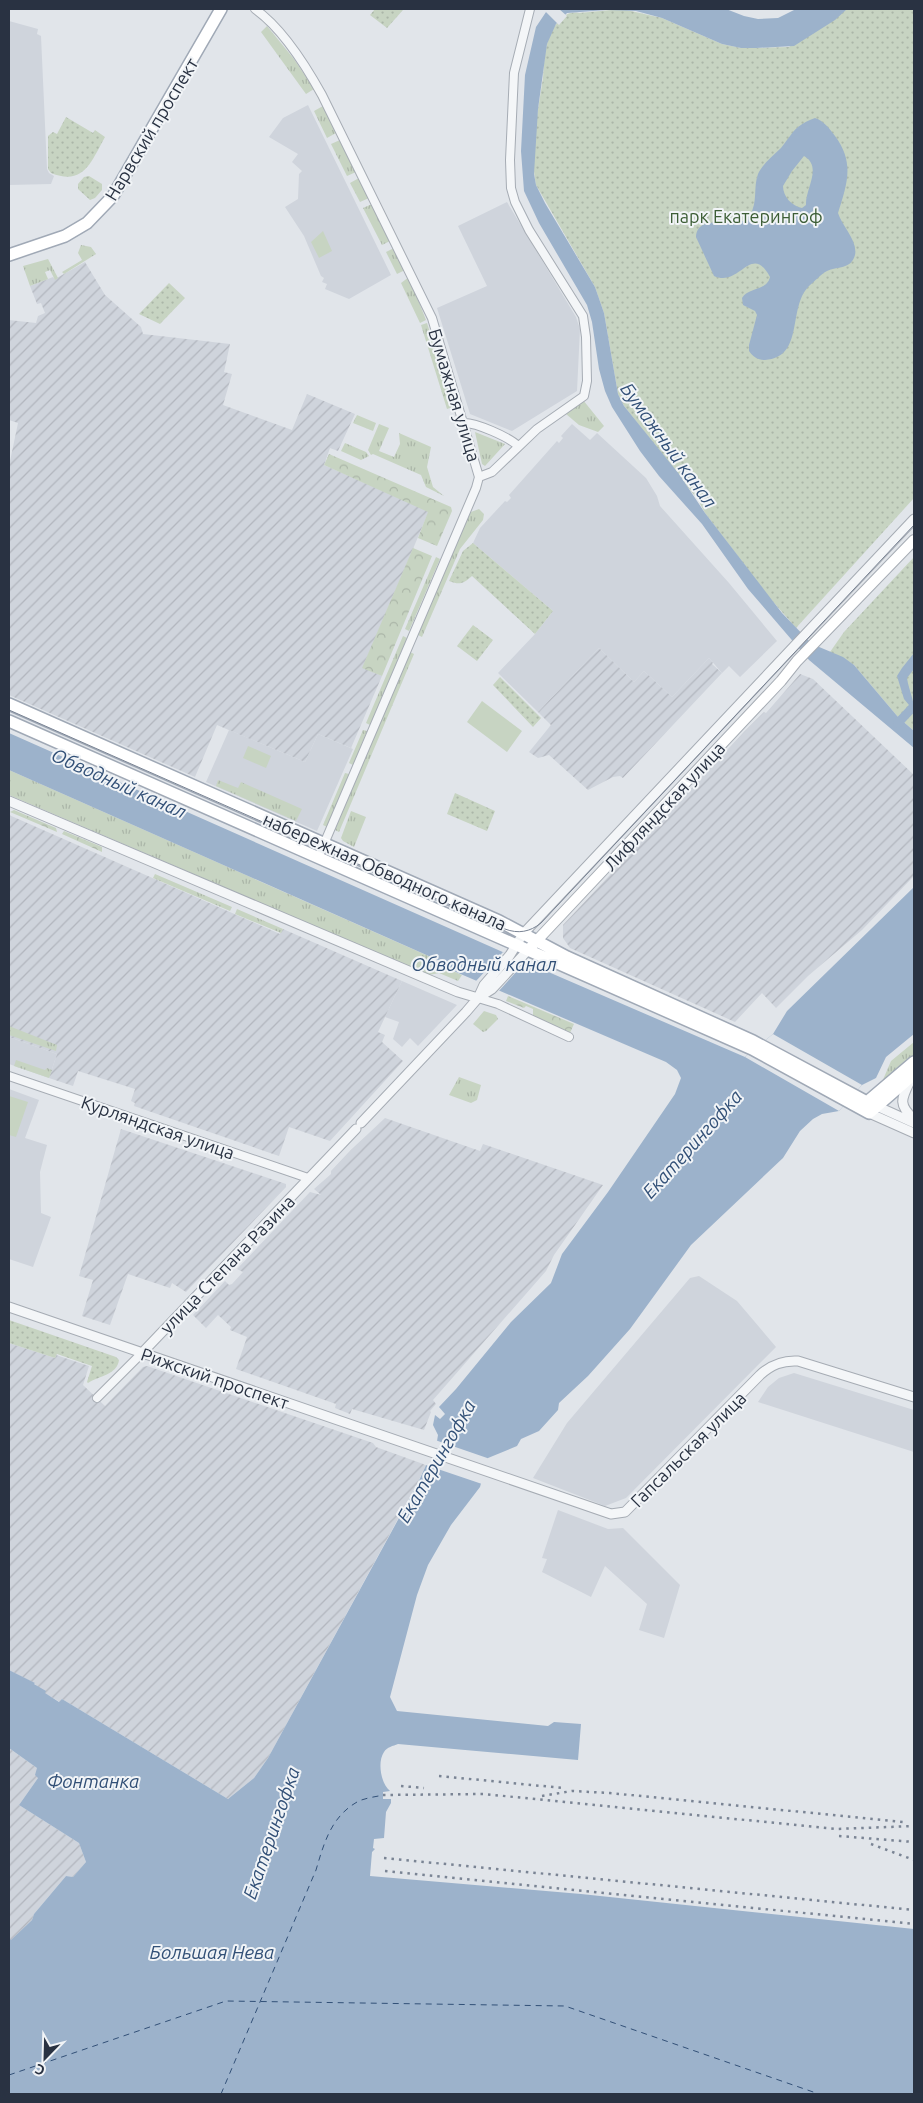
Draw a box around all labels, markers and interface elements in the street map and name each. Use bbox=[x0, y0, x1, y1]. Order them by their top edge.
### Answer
street label: Нарвский проспект bbox=[101, 54, 201, 204]
park label: парк Екатерингоф bbox=[669, 206, 823, 226]
street label: Бумажная улица bbox=[425, 326, 485, 464]
water label: Бумажный канал bbox=[616, 378, 722, 512]
street label: Лифляндская улица bbox=[599, 738, 729, 874]
water label: Обводный канал bbox=[48, 743, 190, 823]
street label: набережная Обводного канала bbox=[260, 808, 510, 934]
water label: Обводный канал bbox=[411, 953, 557, 975]
water label: Екатерингофка bbox=[638, 1085, 746, 1203]
street label: Курляндская улица bbox=[79, 1091, 237, 1163]
street label: улица Степана Разина bbox=[156, 1191, 298, 1337]
street label: Рижский проспект bbox=[139, 1343, 291, 1413]
street label: Гапсальская улица bbox=[626, 1387, 750, 1511]
water label: Екатерингофка bbox=[392, 1396, 480, 1526]
water label: Екатерингофка bbox=[238, 1764, 304, 1902]
water label: Фонтанка bbox=[47, 1770, 139, 1792]
water label: Большая Нева bbox=[150, 1941, 274, 1963]
north arrow bbox=[20, 2033, 70, 2083]
text: С bbox=[33, 2061, 47, 2079]

